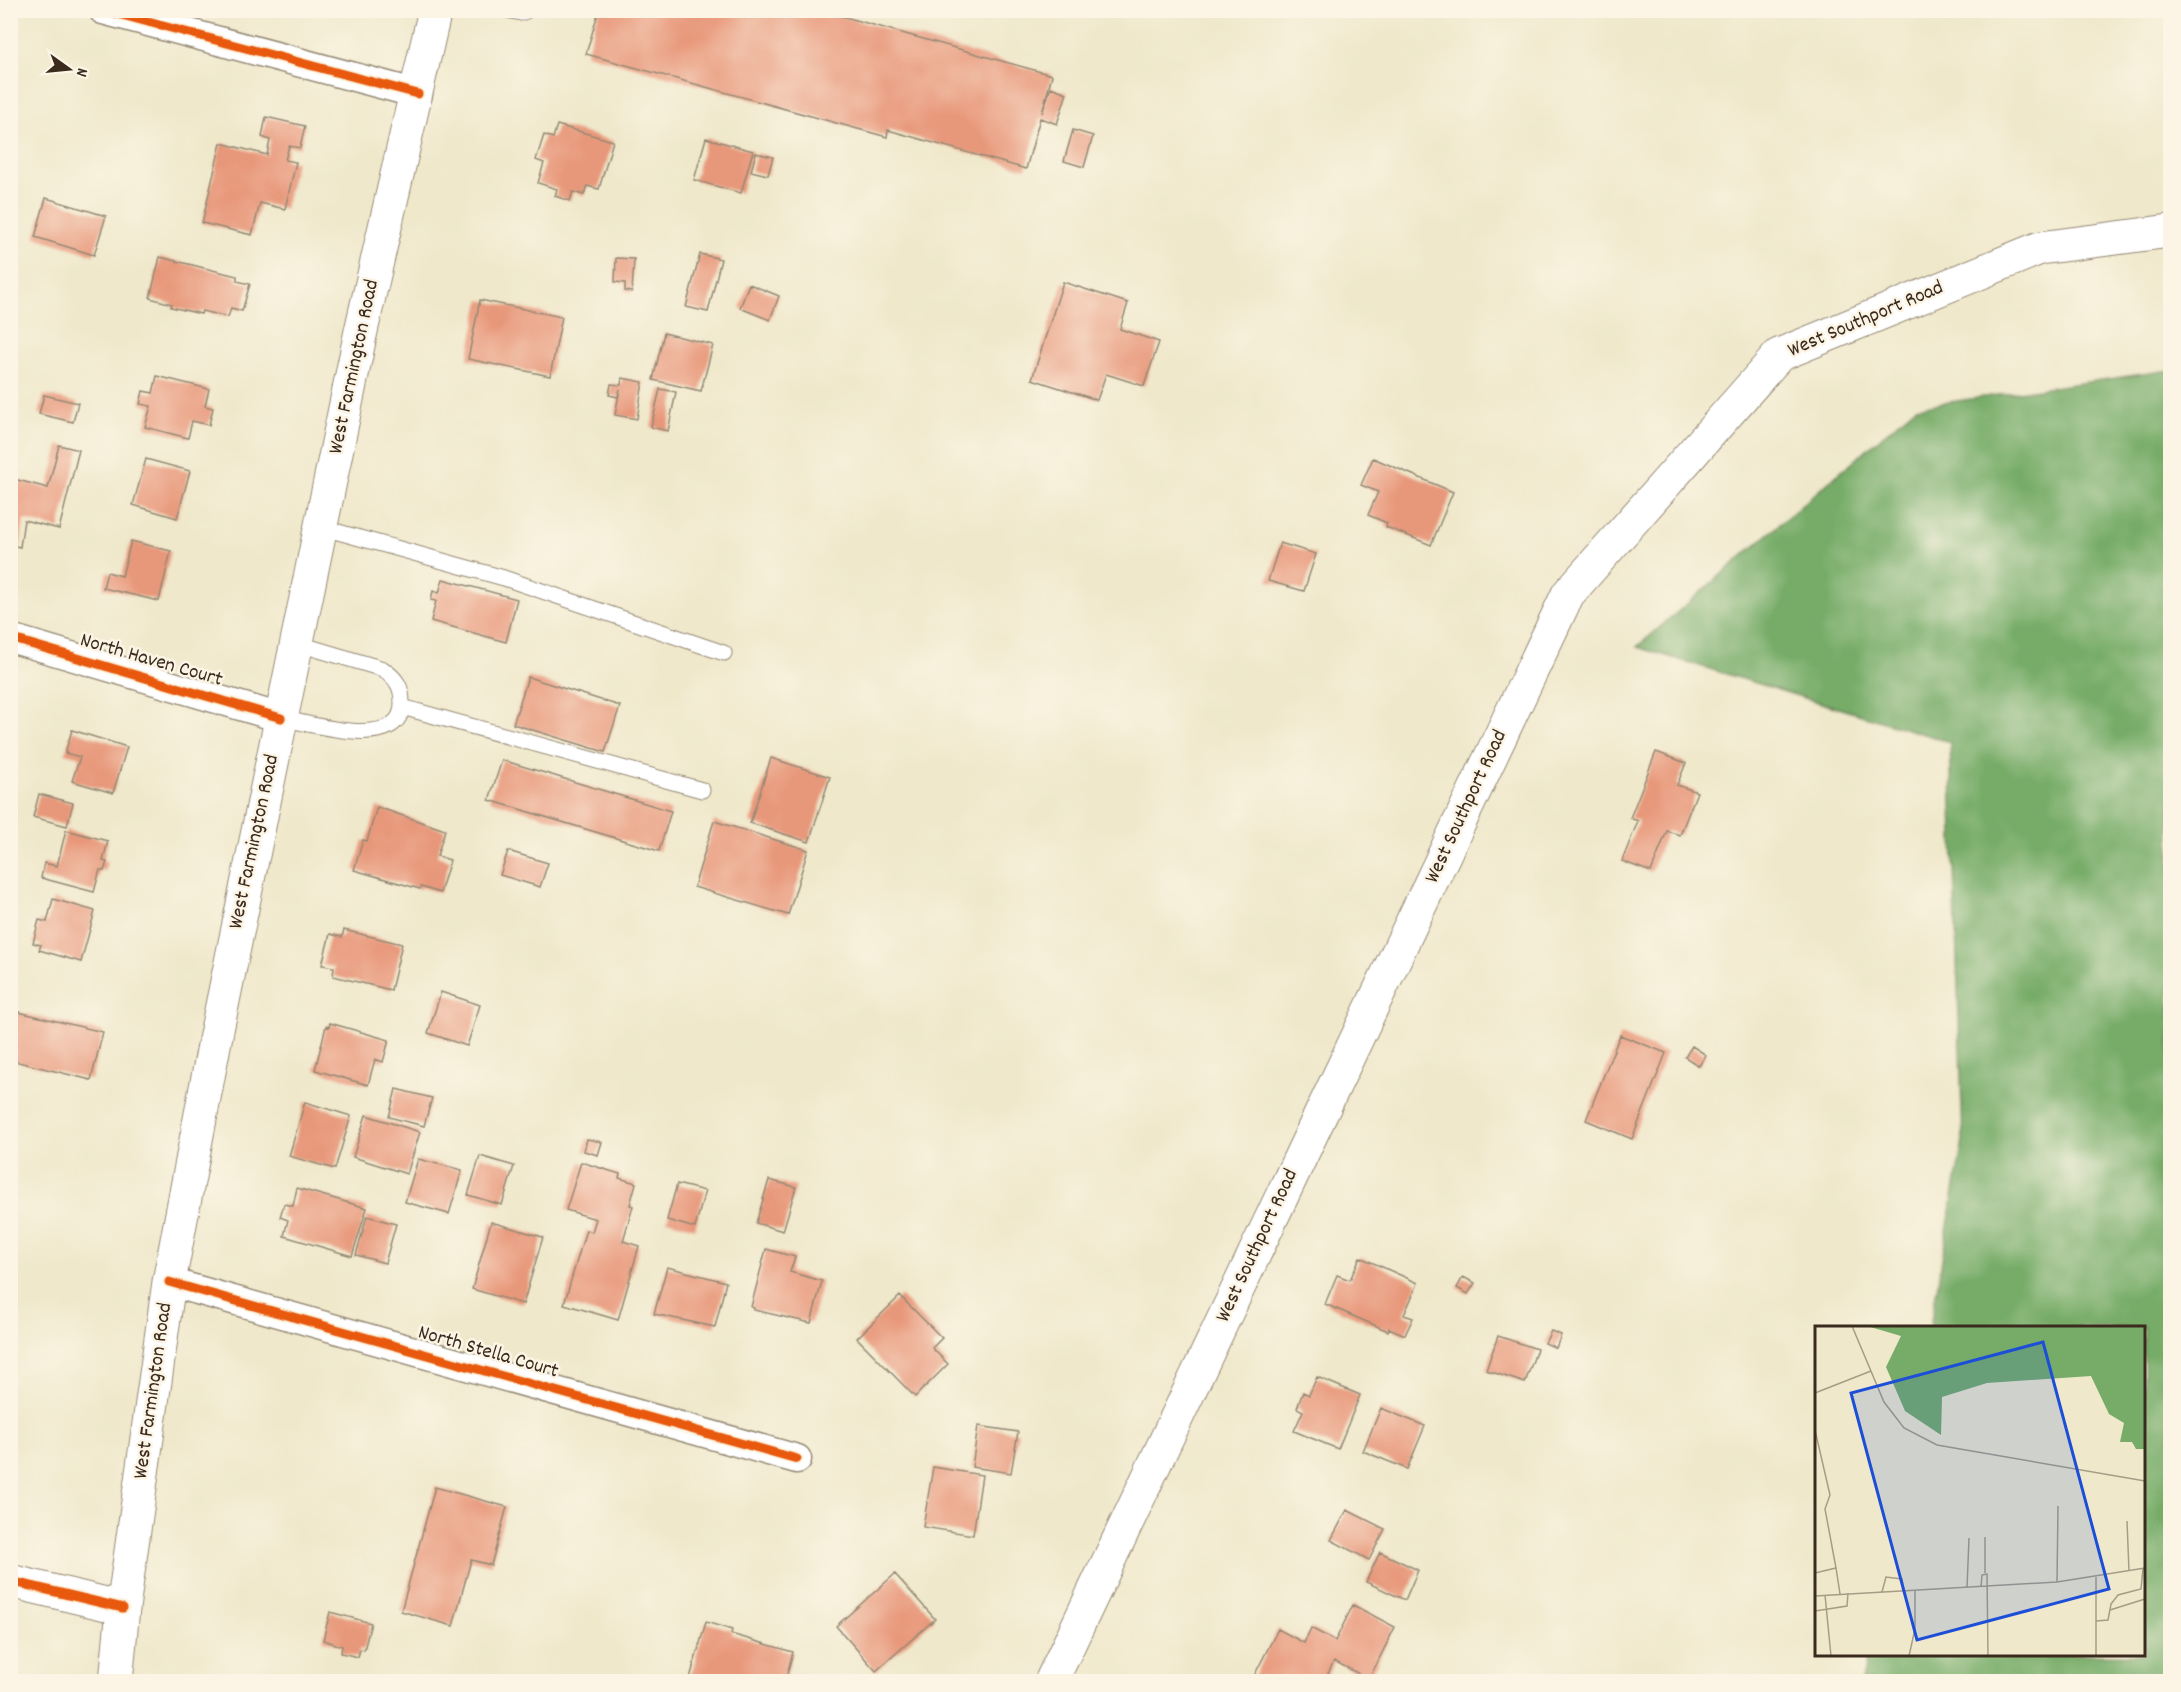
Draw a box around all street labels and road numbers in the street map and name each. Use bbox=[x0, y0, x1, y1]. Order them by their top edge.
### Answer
street label: West Southport Road bbox=[1784, 274, 1948, 366]
street label: West Farmington Road bbox=[322, 277, 388, 457]
street label: North Haven Court bbox=[76, 626, 226, 696]
street label: West Southport Road bbox=[1418, 725, 1516, 889]
street label: West Farmington Road bbox=[222, 752, 288, 932]
street label: West Southport Road bbox=[1209, 1164, 1307, 1328]
street label: West Farmington Road bbox=[127, 1301, 181, 1481]
street label: North Stella Court bbox=[414, 1319, 562, 1387]

